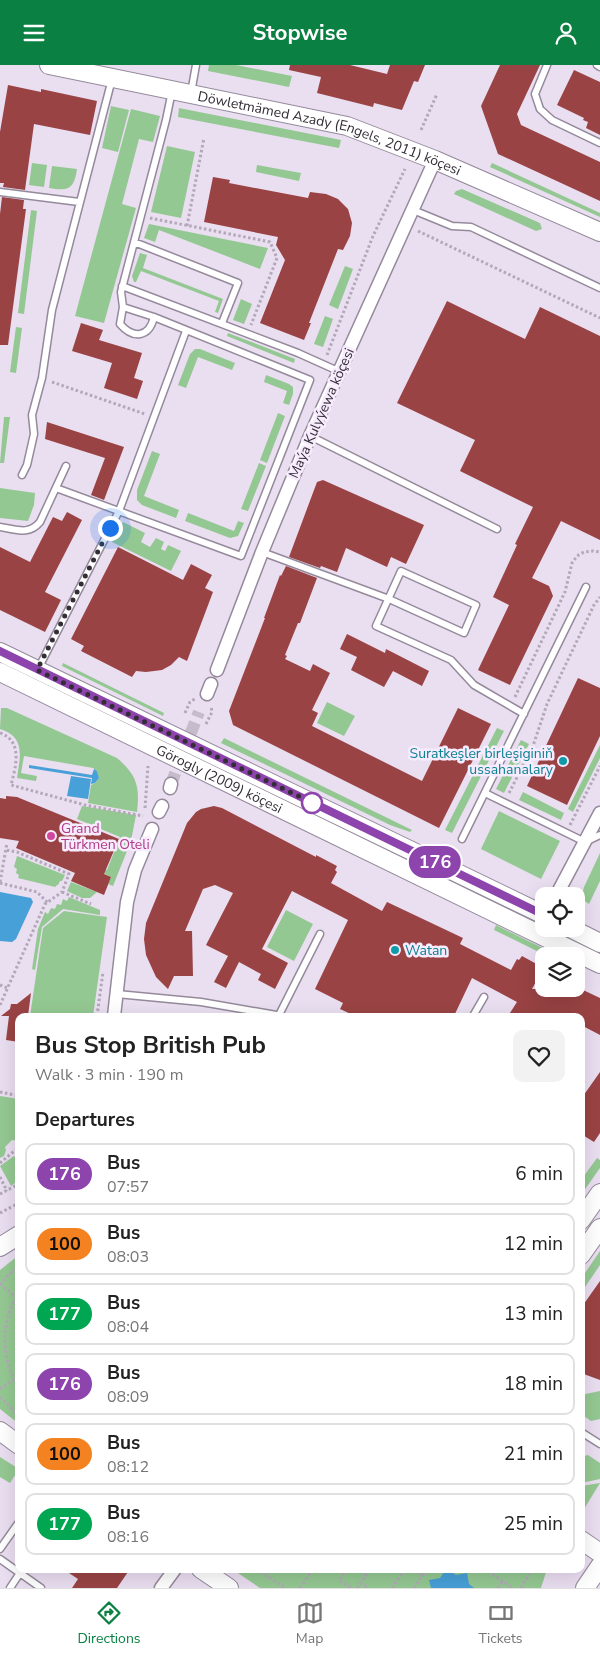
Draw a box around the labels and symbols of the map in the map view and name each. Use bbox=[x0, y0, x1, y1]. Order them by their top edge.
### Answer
street label: Döwletmämed Azady (Engels, 2011) köçesi bbox=[196, 87, 464, 180]
street label: Maýa Kulyýewa köçesi bbox=[284, 345, 359, 481]
your location bbox=[98, 516, 123, 541]
street label: Görogly (2009) köçesi bbox=[153, 740, 285, 818]
place label: Suratkeşler birleşiginiň ussahanalary bbox=[410, 744, 554, 779]
marker: Suratkeşler birleşiginiň ussahanalary bbox=[557, 755, 569, 767]
unlabelled marker bbox=[301, 792, 323, 814]
place label: Grand Türkmen Oteli bbox=[61, 819, 150, 854]
marker: Grand Türkmen Oteli bbox=[45, 830, 57, 842]
line badge: 176 bbox=[406, 846, 464, 878]
place label: Watan bbox=[405, 941, 447, 960]
marker: Watan bbox=[389, 944, 401, 956]

